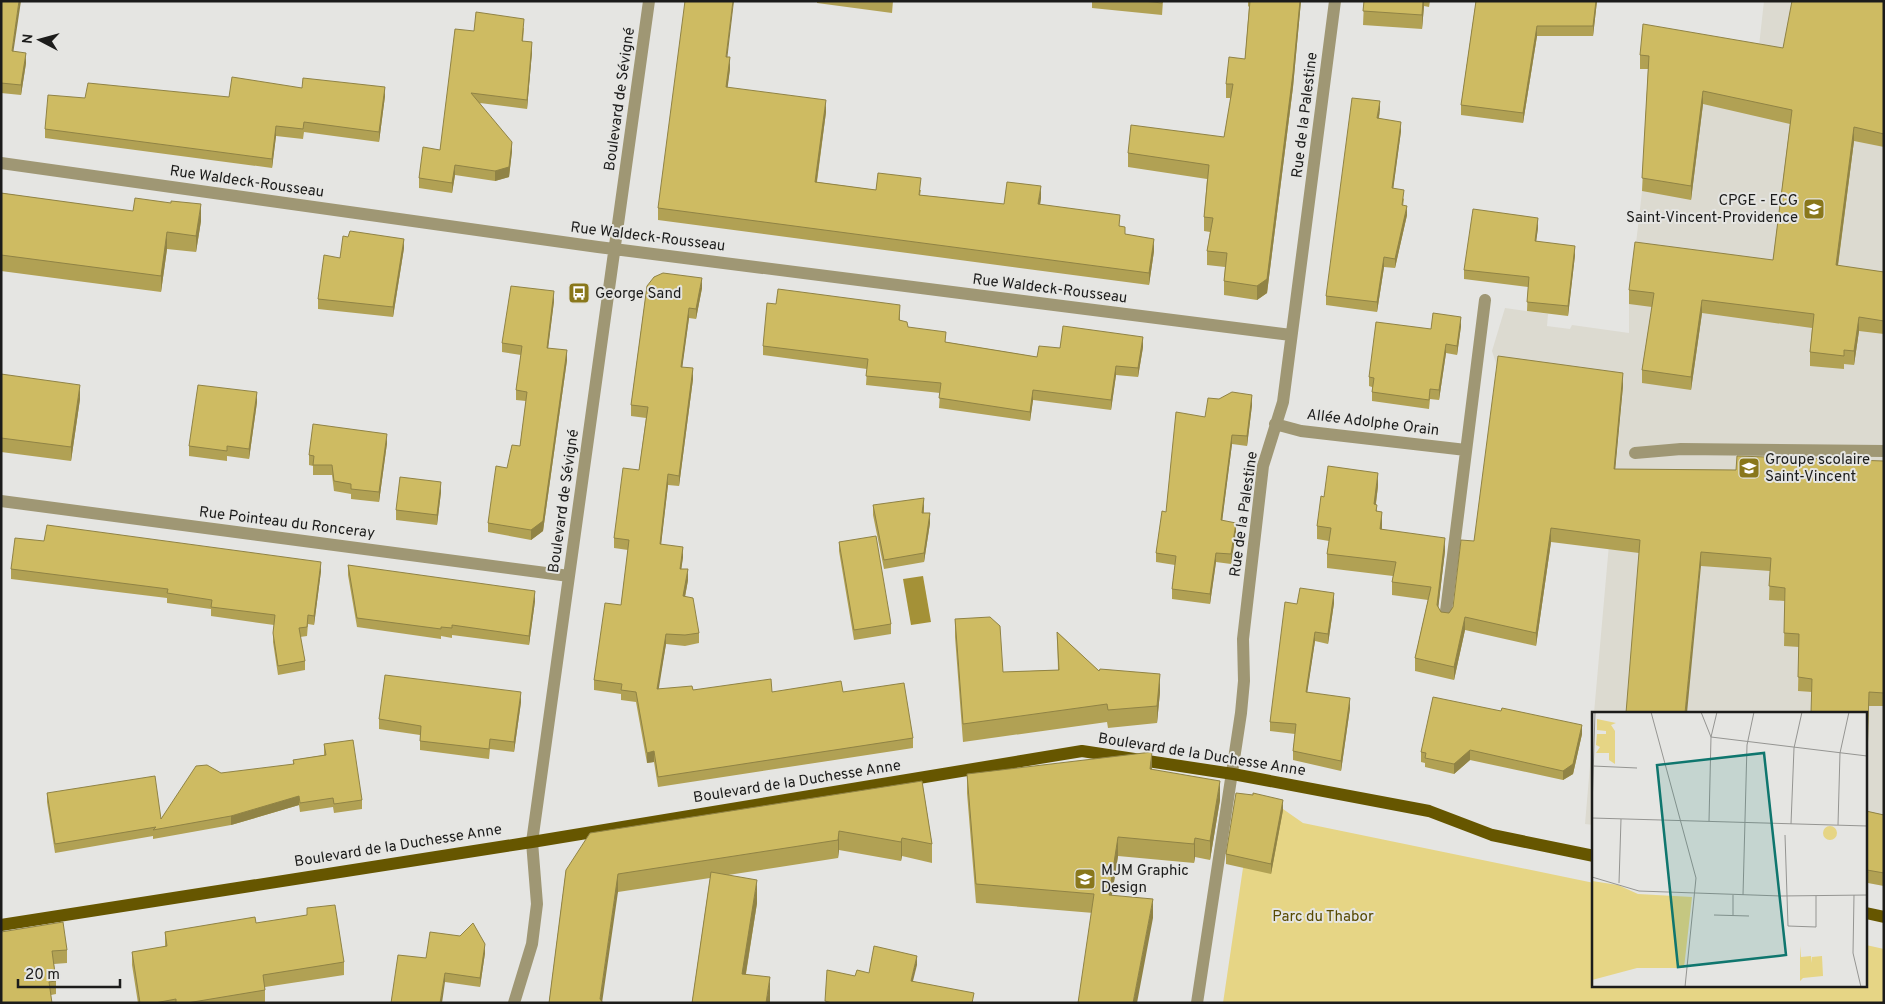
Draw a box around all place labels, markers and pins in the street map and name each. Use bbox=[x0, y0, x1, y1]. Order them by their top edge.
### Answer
place label: CPGE - ECG Saint-Vincent-Providence bbox=[1626, 192, 1798, 228]
school or university icon: CPGE - ECG Saint-Vincent-Providence bbox=[1802, 197, 1826, 221]
bus stop icon: George Sand bbox=[567, 281, 591, 305]
place label: George Sand bbox=[595, 285, 682, 304]
place label: Groupe scolaire Saint-Vincent bbox=[1765, 451, 1870, 487]
school or university icon: Groupe scolaire Saint-Vincent bbox=[1737, 456, 1761, 480]
place label: MJM Graphic Design bbox=[1101, 862, 1189, 898]
school or university icon: MJM Graphic Design bbox=[1073, 867, 1097, 891]

